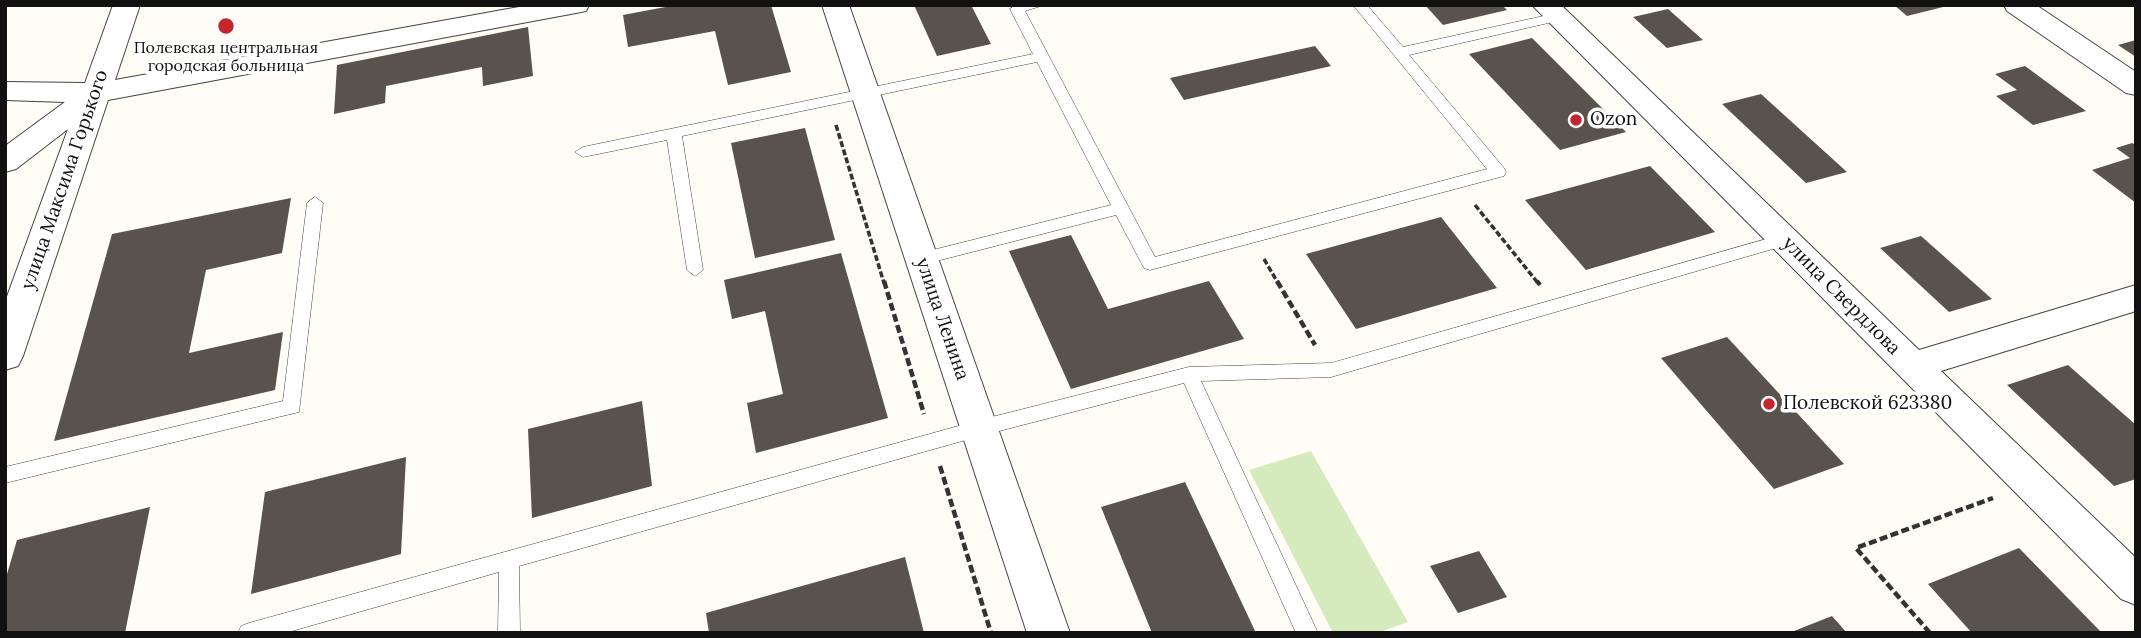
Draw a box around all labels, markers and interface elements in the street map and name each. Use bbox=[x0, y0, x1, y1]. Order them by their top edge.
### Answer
marker: Полевская центральная городская больница bbox=[216, 16, 236, 36]
place label: Полевская центральная городская больница bbox=[134, 38, 318, 76]
street label: улица Максима Горького bbox=[17, 67, 113, 293]
place label: Ozon bbox=[1590, 109, 1637, 131]
marker: Ozon bbox=[1568, 112, 1584, 128]
street label: улица Свердлова bbox=[1777, 232, 1905, 360]
street label: улица Ленина bbox=[910, 255, 974, 383]
place label: Полевской 623380 bbox=[1783, 393, 1952, 415]
marker: Полевской 623380 bbox=[1761, 396, 1777, 412]

